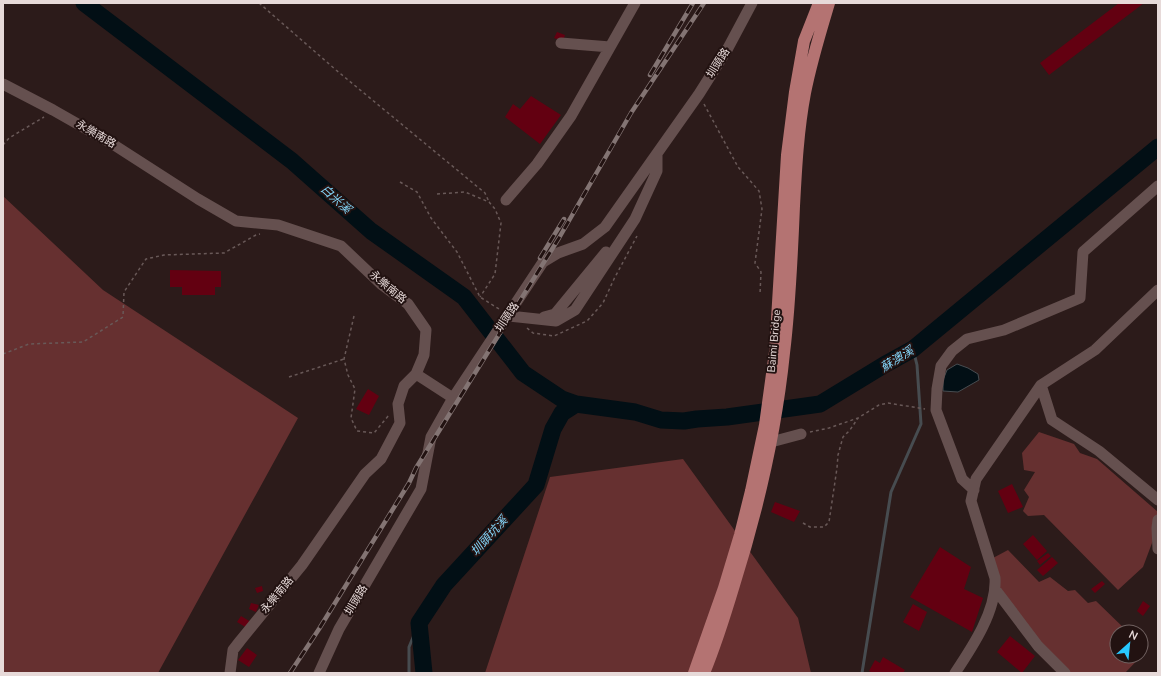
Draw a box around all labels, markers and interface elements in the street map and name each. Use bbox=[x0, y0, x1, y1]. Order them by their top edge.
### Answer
street label: 圳頭路 bbox=[703, 45, 733, 81]
street label: 永樂南路 bbox=[73, 117, 119, 151]
water label: 白米溪 bbox=[317, 181, 356, 218]
street label: 永樂南路 bbox=[366, 267, 410, 307]
street label: 圳頭路 bbox=[492, 299, 522, 335]
street label: Baimi Bridge bbox=[764, 309, 784, 373]
water label: 蘇澳溪 bbox=[877, 342, 918, 375]
water label: 圳頭坑溪 bbox=[467, 511, 512, 559]
street label: 永樂南路 bbox=[257, 573, 297, 617]
street label: 圳頭路 bbox=[341, 582, 371, 618]
north arrow bbox=[1109, 624, 1149, 664]
text: N bbox=[1126, 627, 1140, 644]

